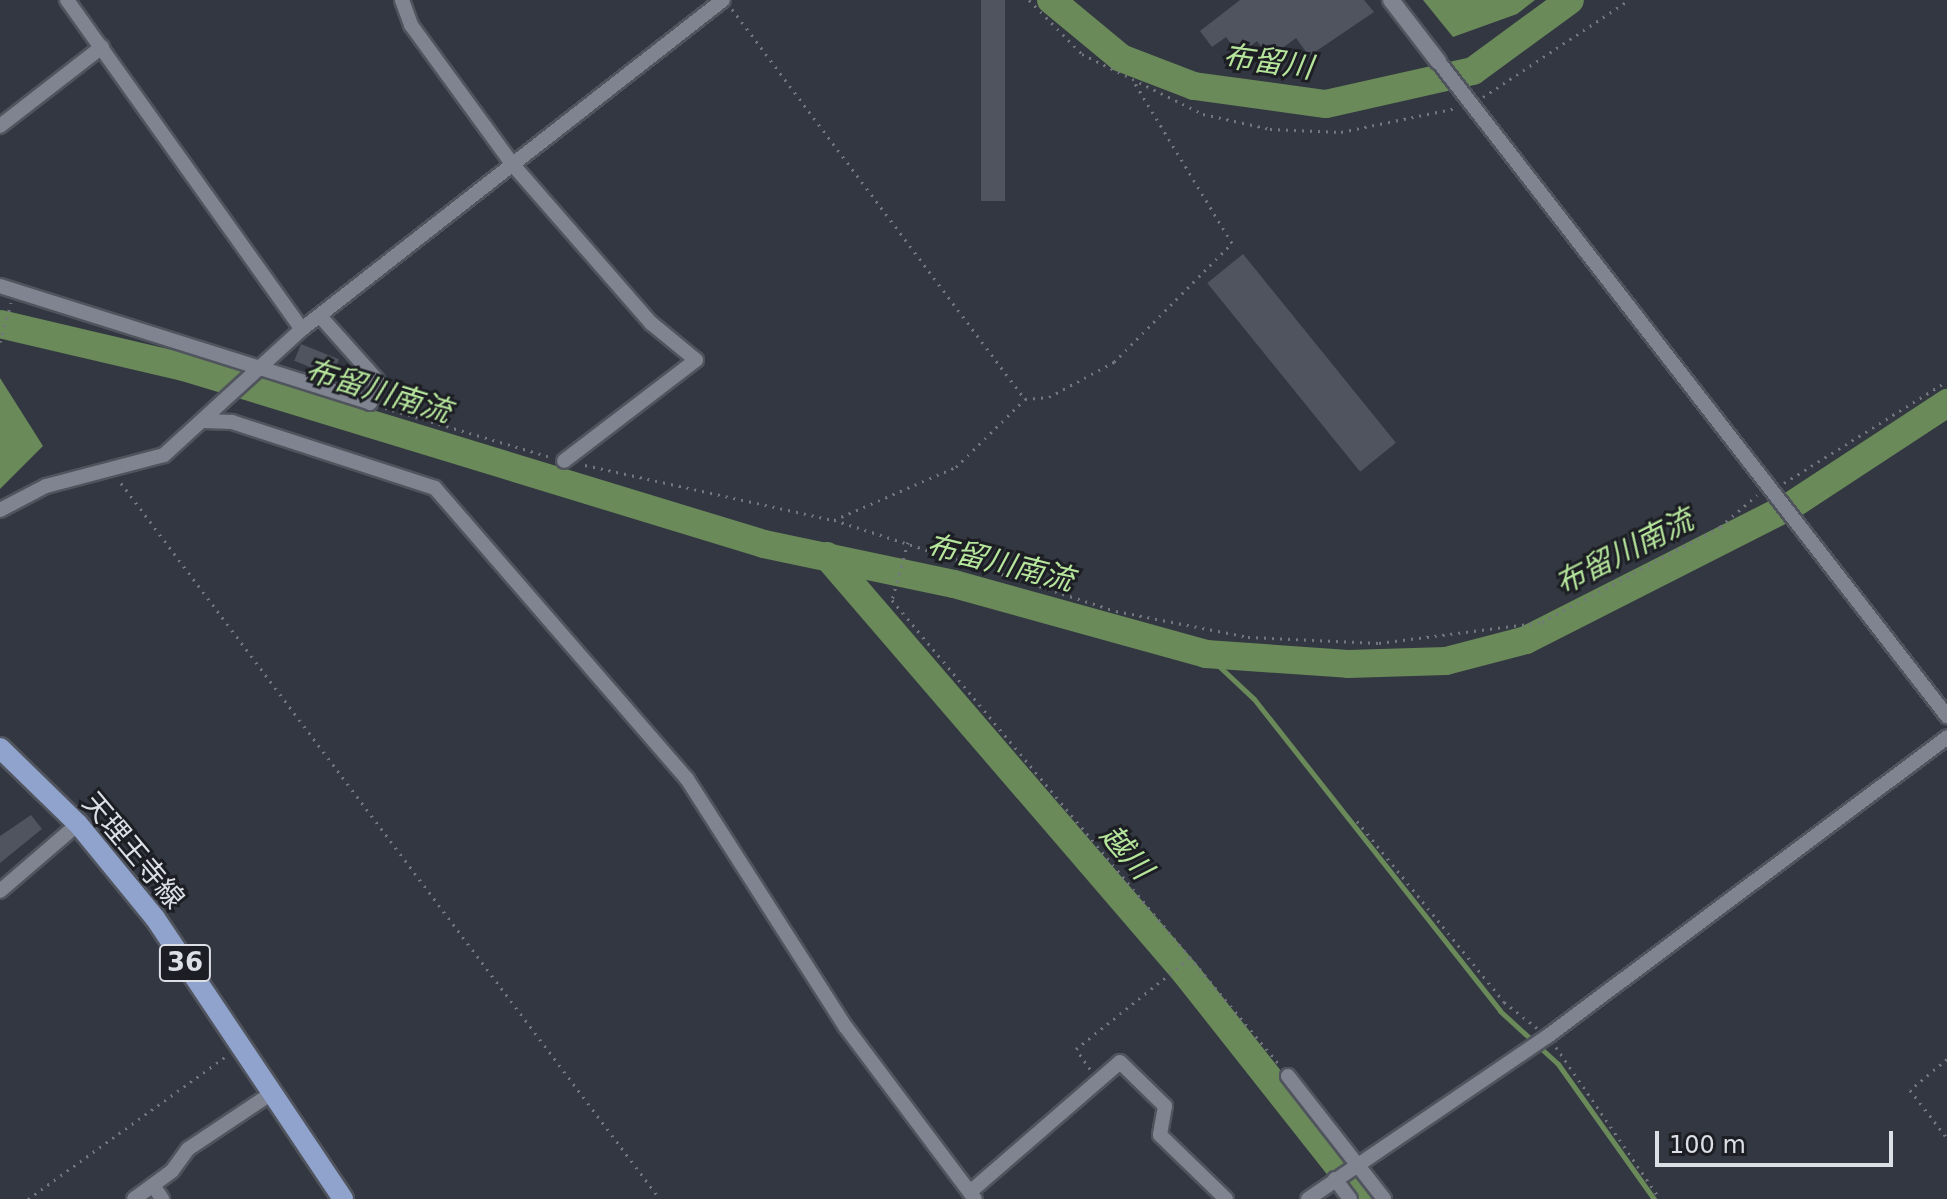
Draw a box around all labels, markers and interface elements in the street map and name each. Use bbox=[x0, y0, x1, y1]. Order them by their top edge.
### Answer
water label: 布留川 bbox=[1221, 38, 1315, 86]
water label: 布留川南流 bbox=[301, 352, 455, 430]
water label: 布留川南流 bbox=[1549, 502, 1699, 602]
water label: 布留川南流 bbox=[923, 527, 1077, 599]
street label: 天理王寺線 bbox=[75, 787, 191, 915]
water label: 越川 bbox=[1093, 818, 1159, 886]
road number: 36 bbox=[157, 941, 213, 985]
scale bar bbox=[1659, 1115, 1897, 1165]
text: 100 m bbox=[1669, 1131, 1746, 1159]

